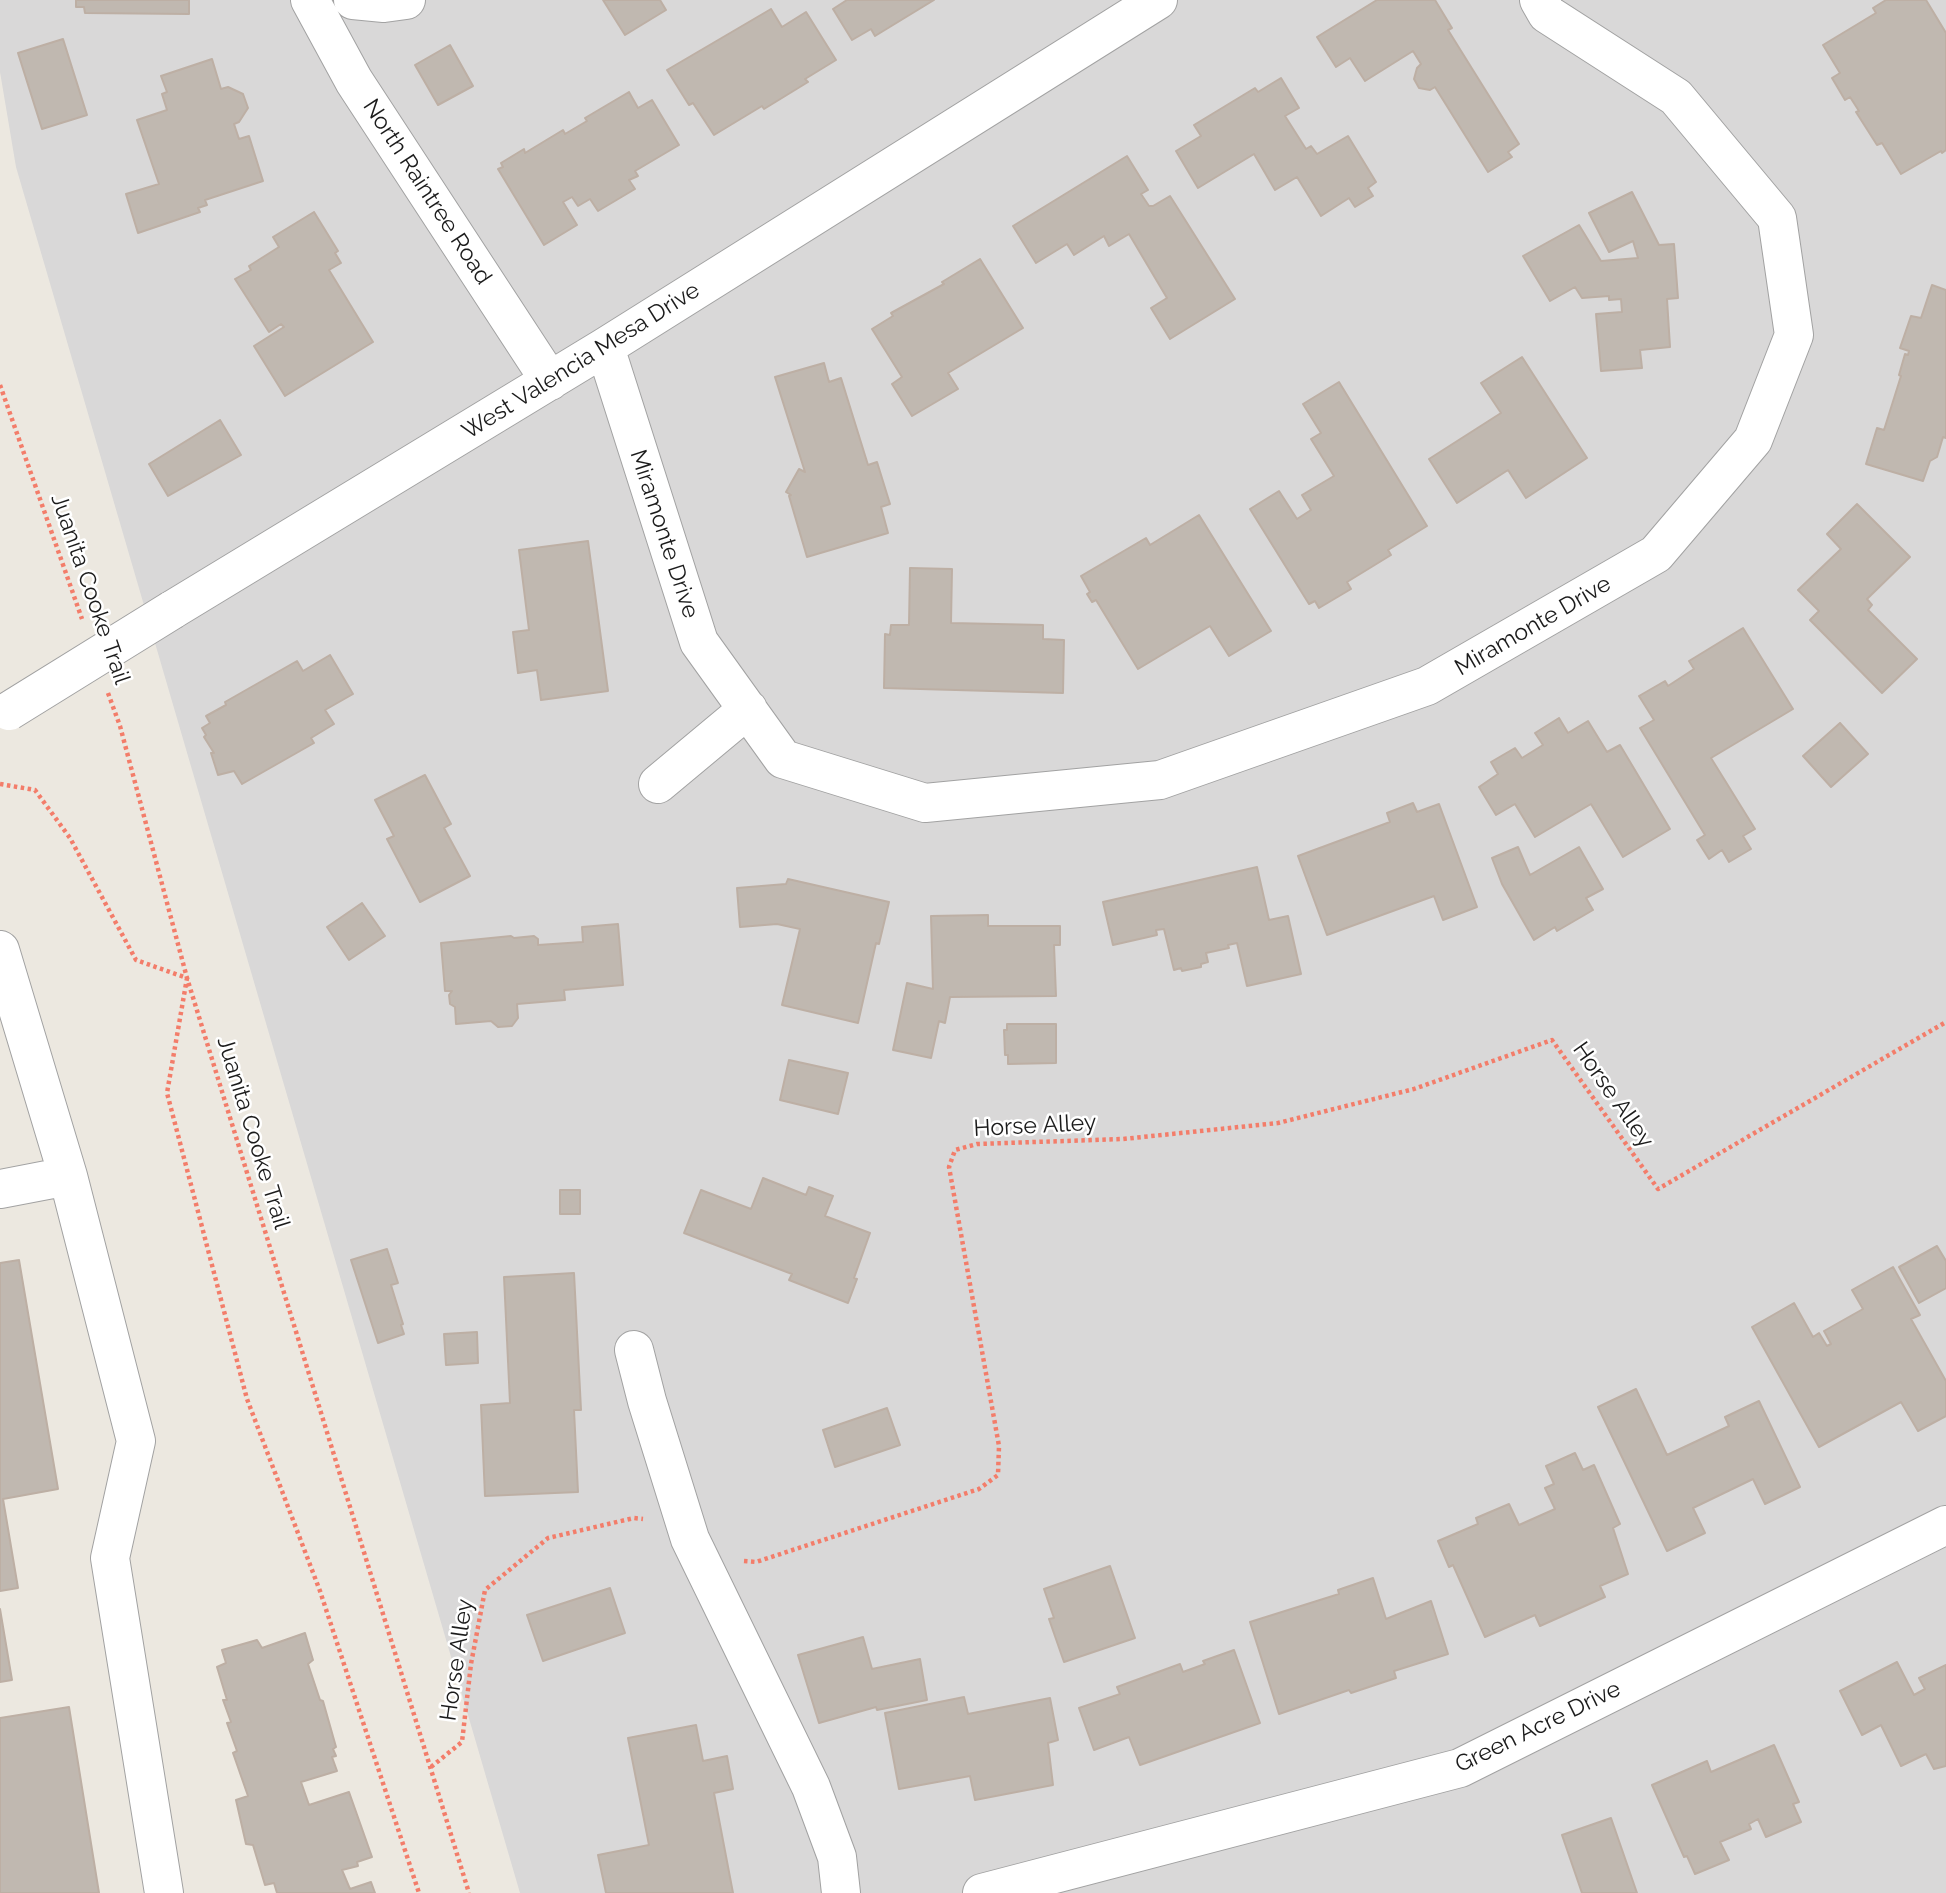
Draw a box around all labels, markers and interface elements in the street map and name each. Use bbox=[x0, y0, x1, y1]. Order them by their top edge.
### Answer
street label: North Raintree Road bbox=[357, 94, 497, 290]
street label: West Valencia Mesa Drive bbox=[457, 277, 705, 445]
street label: Miramonte Drive bbox=[624, 446, 704, 622]
street label: Juanita Cooke Trail bbox=[44, 490, 136, 688]
street label: Miramonte Drive bbox=[1450, 570, 1616, 682]
street label: Juanita Cooke Trail bbox=[211, 1034, 295, 1232]
street label: Horse Alley bbox=[1567, 1037, 1659, 1153]
street label: Horse Alley bbox=[973, 1109, 1097, 1143]
street label: Horse Alley bbox=[435, 1597, 479, 1723]
street label: Green Acre Drive bbox=[1451, 1675, 1625, 1779]

